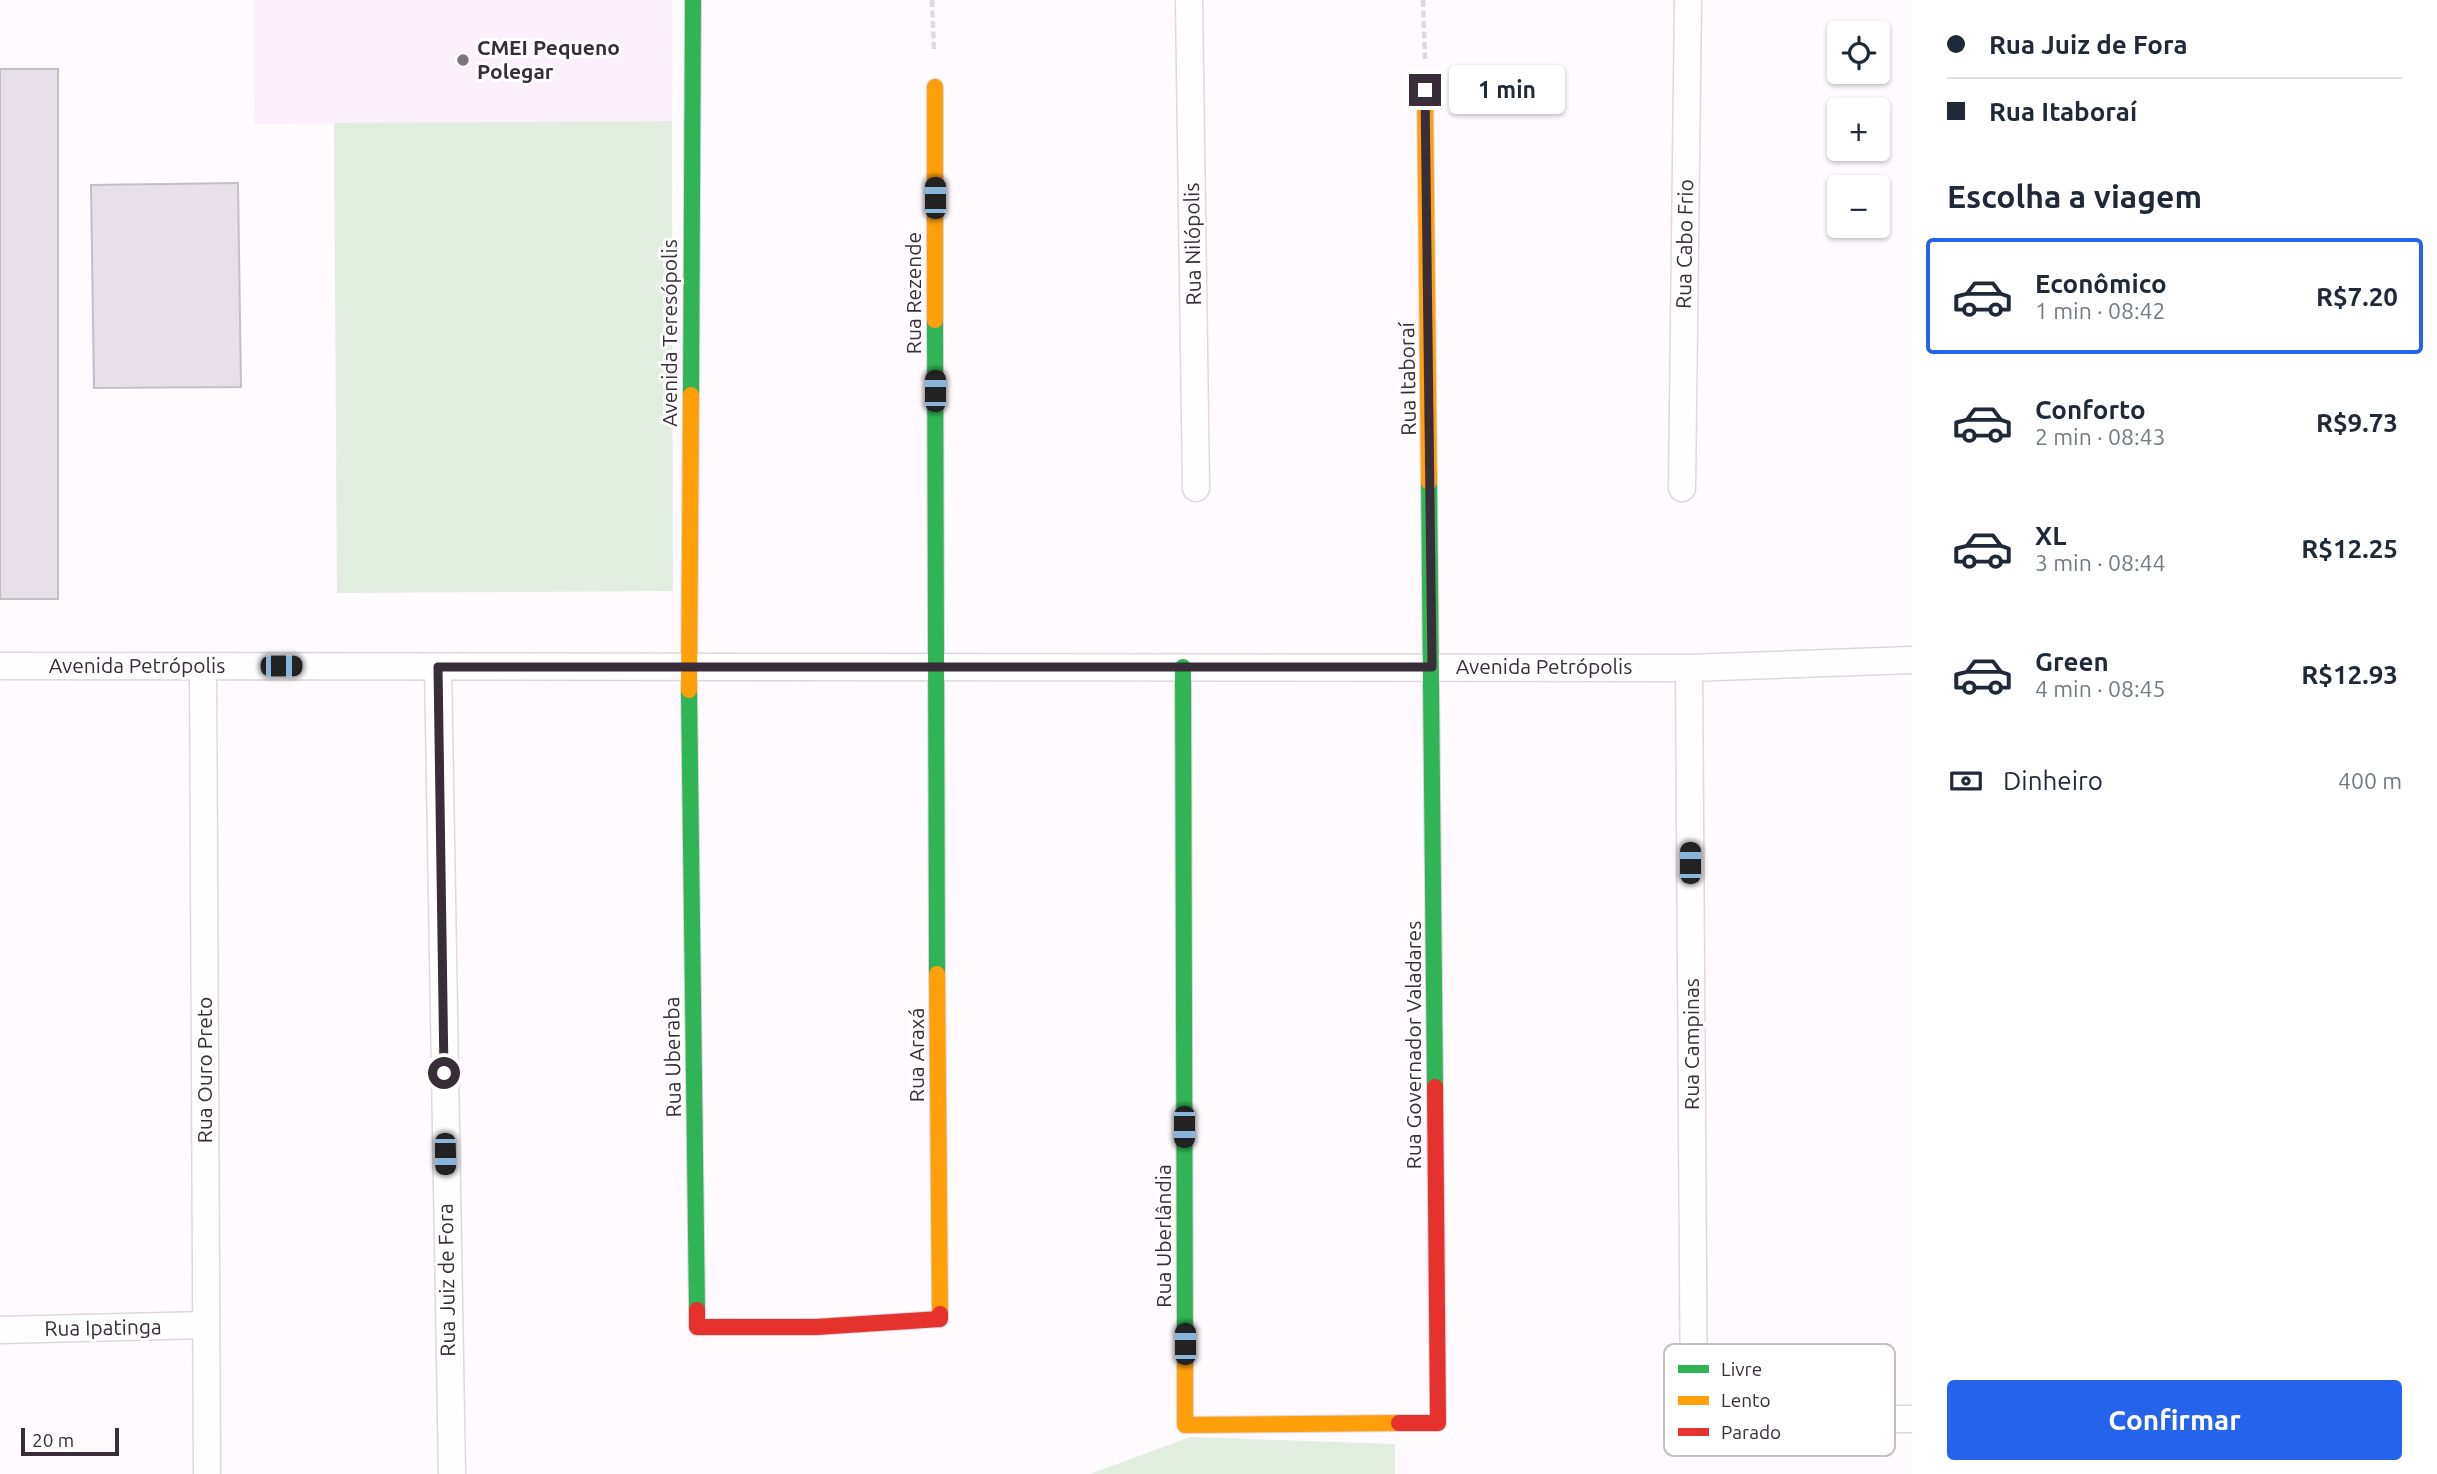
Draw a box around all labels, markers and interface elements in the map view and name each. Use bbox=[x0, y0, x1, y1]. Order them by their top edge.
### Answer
map controls bbox=[1827, 21, 1890, 238]
button: locate bbox=[1827, 21, 1890, 84]
text: Rua Juiz de Fora bbox=[1989, 30, 2188, 59]
place label: CMEI Pequeno Polegar bbox=[477, 35, 620, 83]
marker: CMEI Pequeno Polegar bbox=[455, 52, 471, 68]
callout: 1 min bbox=[1450, 66, 1565, 114]
route end bbox=[1409, 74, 1441, 106]
text: 1 min bbox=[1478, 77, 1536, 102]
text: Rua Itaboraí bbox=[1989, 97, 2137, 126]
button: + bbox=[1827, 98, 1890, 161]
button: − bbox=[1827, 175, 1890, 238]
car bbox=[925, 177, 946, 219]
text: Escolha a viagem bbox=[1947, 178, 2202, 214]
street label: Rua Cabo Frio bbox=[1671, 179, 1697, 309]
street label: Rua Nilópolis bbox=[1179, 182, 1205, 306]
street label: Rua Rezende bbox=[901, 232, 925, 354]
street label: Avenida Teresópolis bbox=[657, 239, 681, 427]
icon: car bbox=[1951, 265, 2014, 328]
text: Econômico bbox=[2035, 269, 2167, 298]
text: R$7.20 bbox=[2316, 282, 2398, 311]
text: 1 min · 08:42 bbox=[2035, 298, 2166, 323]
street label: Rua Itaboraí bbox=[1394, 321, 1420, 436]
car bbox=[925, 370, 946, 412]
icon: car bbox=[1951, 391, 2014, 454]
text: Conforto bbox=[2035, 395, 2146, 424]
text: R$9.73 bbox=[2316, 408, 2398, 437]
text: 2 min · 08:43 bbox=[2035, 424, 2166, 449]
icon: car bbox=[1951, 517, 2014, 580]
text: XL bbox=[2035, 521, 2066, 550]
text: R$12.25 bbox=[2301, 534, 2398, 563]
text: 3 min · 08:44 bbox=[2035, 550, 2166, 575]
icon: car bbox=[1951, 643, 2014, 706]
text: Green bbox=[2035, 647, 2109, 676]
street label: Avenida Petrópolis bbox=[49, 653, 225, 677]
street label: Avenida Petrópolis bbox=[1456, 654, 1632, 678]
car bbox=[261, 656, 303, 677]
text: R$12.93 bbox=[2301, 660, 2398, 689]
text: 4 min · 08:45 bbox=[2035, 676, 2166, 701]
icon: cash bbox=[1947, 762, 1985, 800]
text: Dinheiro bbox=[2003, 766, 2103, 795]
text: 400 m bbox=[2338, 768, 2402, 793]
car bbox=[1680, 842, 1701, 884]
street label: Rua Governador Valadares bbox=[1401, 921, 1425, 1169]
street label: Rua Campinas bbox=[1679, 978, 1703, 1110]
street label: Rua Uberaba bbox=[659, 996, 685, 1118]
street label: Rua Ouro Preto bbox=[192, 997, 216, 1143]
street label: Rua Araxá bbox=[904, 1008, 928, 1102]
route start bbox=[428, 1057, 460, 1089]
car bbox=[1174, 1106, 1195, 1148]
car bbox=[435, 1133, 456, 1175]
street label: Rua Uberlândia bbox=[1151, 1164, 1175, 1308]
street label: Rua Juiz de Fora bbox=[433, 1203, 459, 1357]
street label: Rua Ipatinga bbox=[44, 1314, 162, 1340]
car bbox=[1175, 1323, 1196, 1365]
legend bbox=[1664, 1344, 1895, 1456]
text: Livre bbox=[1721, 1358, 1762, 1380]
button: Confirmar bbox=[1947, 1380, 2402, 1460]
text: Lento bbox=[1721, 1389, 1771, 1411]
text: Parado bbox=[1721, 1421, 1781, 1443]
scale bar bbox=[21, 1425, 119, 1457]
text: 20 m bbox=[32, 1429, 74, 1451]

